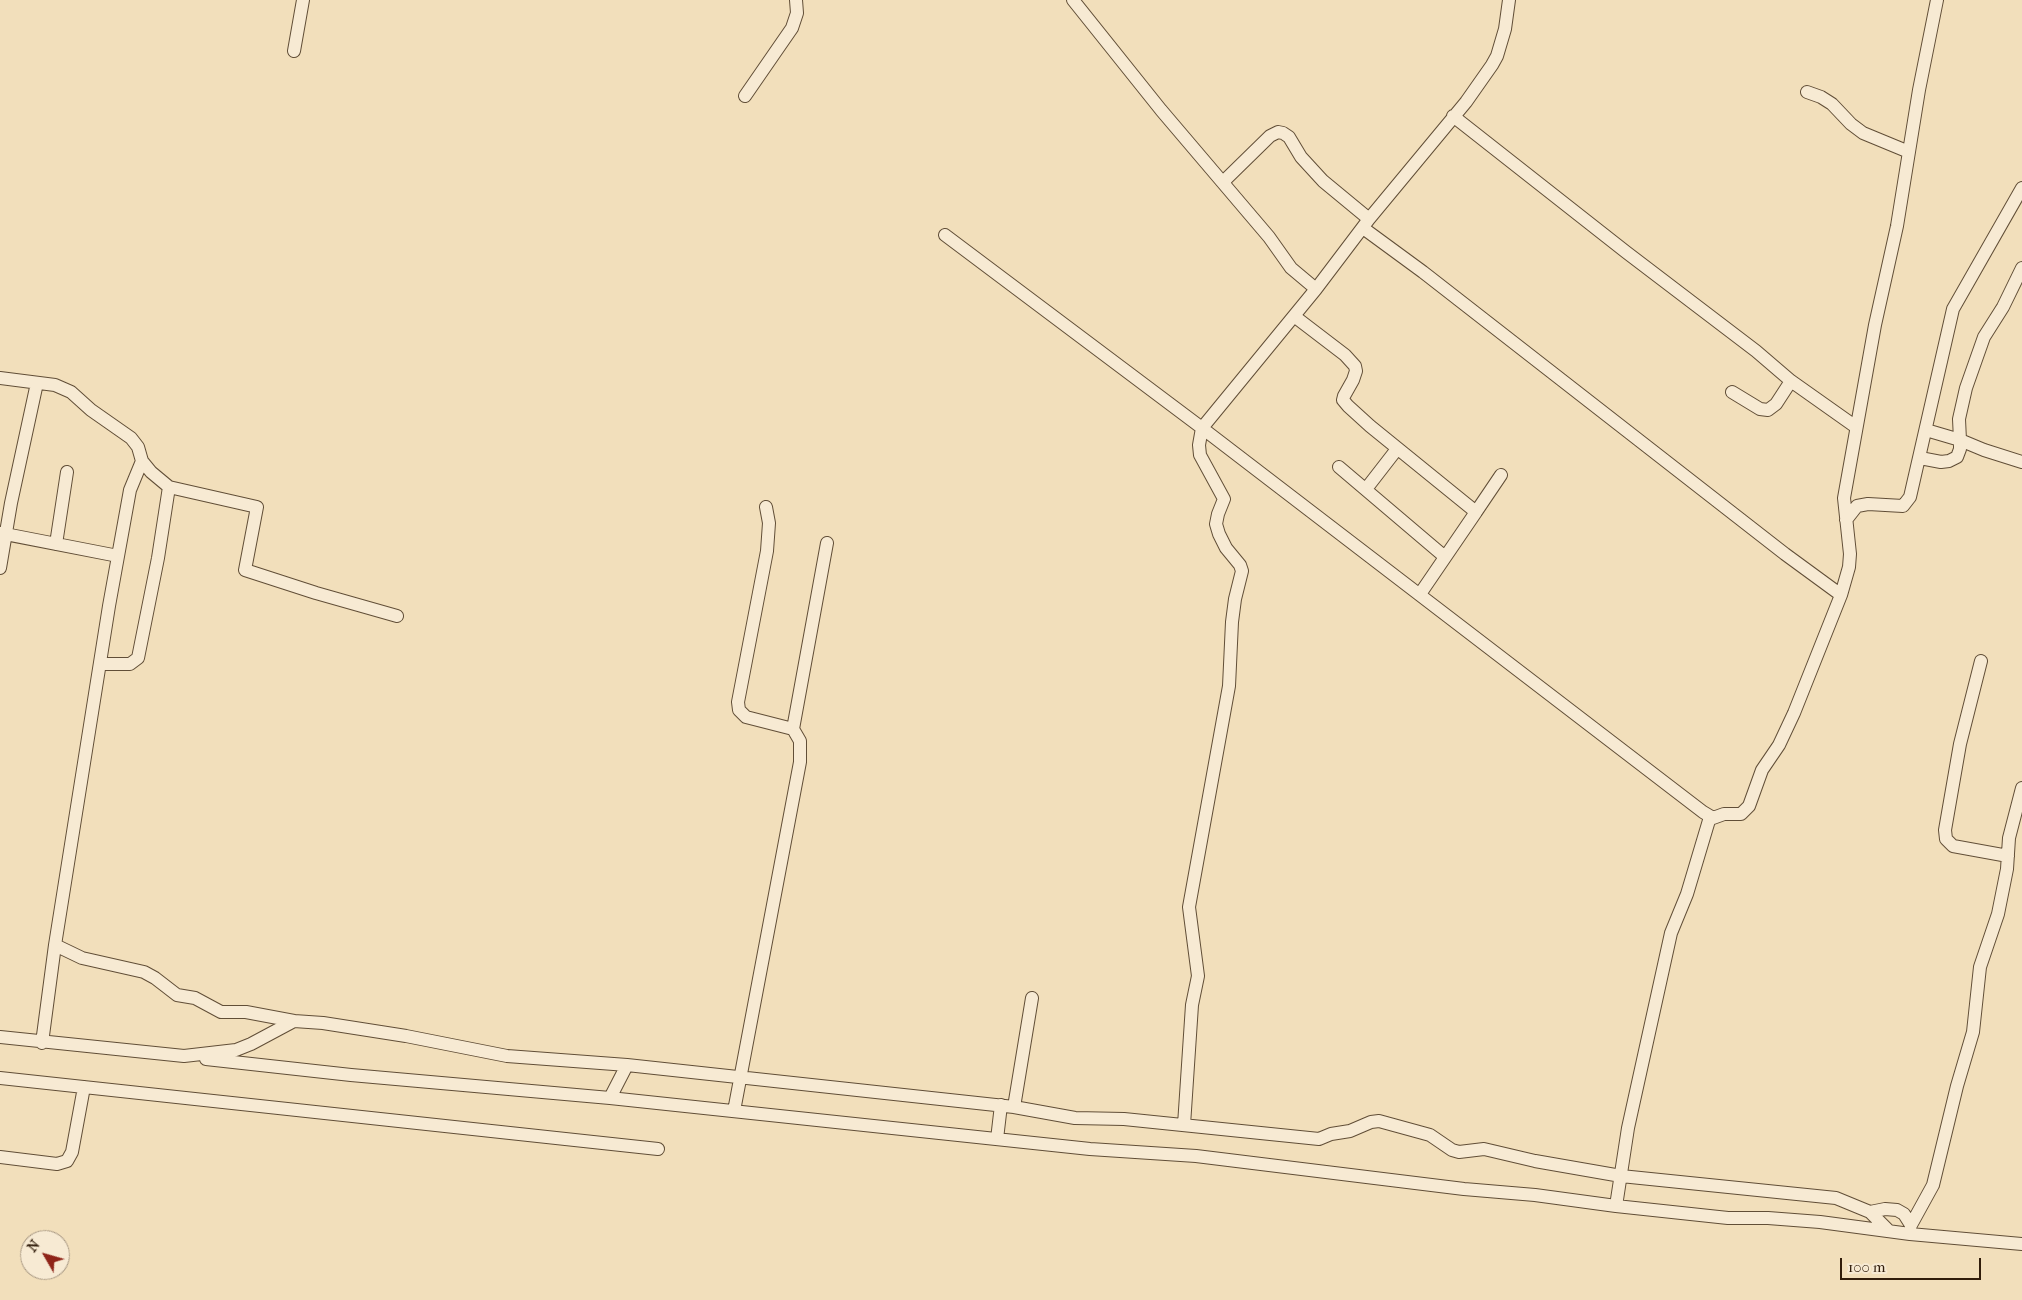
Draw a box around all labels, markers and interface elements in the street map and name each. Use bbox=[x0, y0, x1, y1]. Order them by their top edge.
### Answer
north arrow bbox=[20, 1230, 70, 1280]
text: N bbox=[24, 1237, 44, 1255]
scale bar bbox=[1842, 1248, 1983, 1280]
text: 100 m bbox=[1848, 1258, 1886, 1276]

